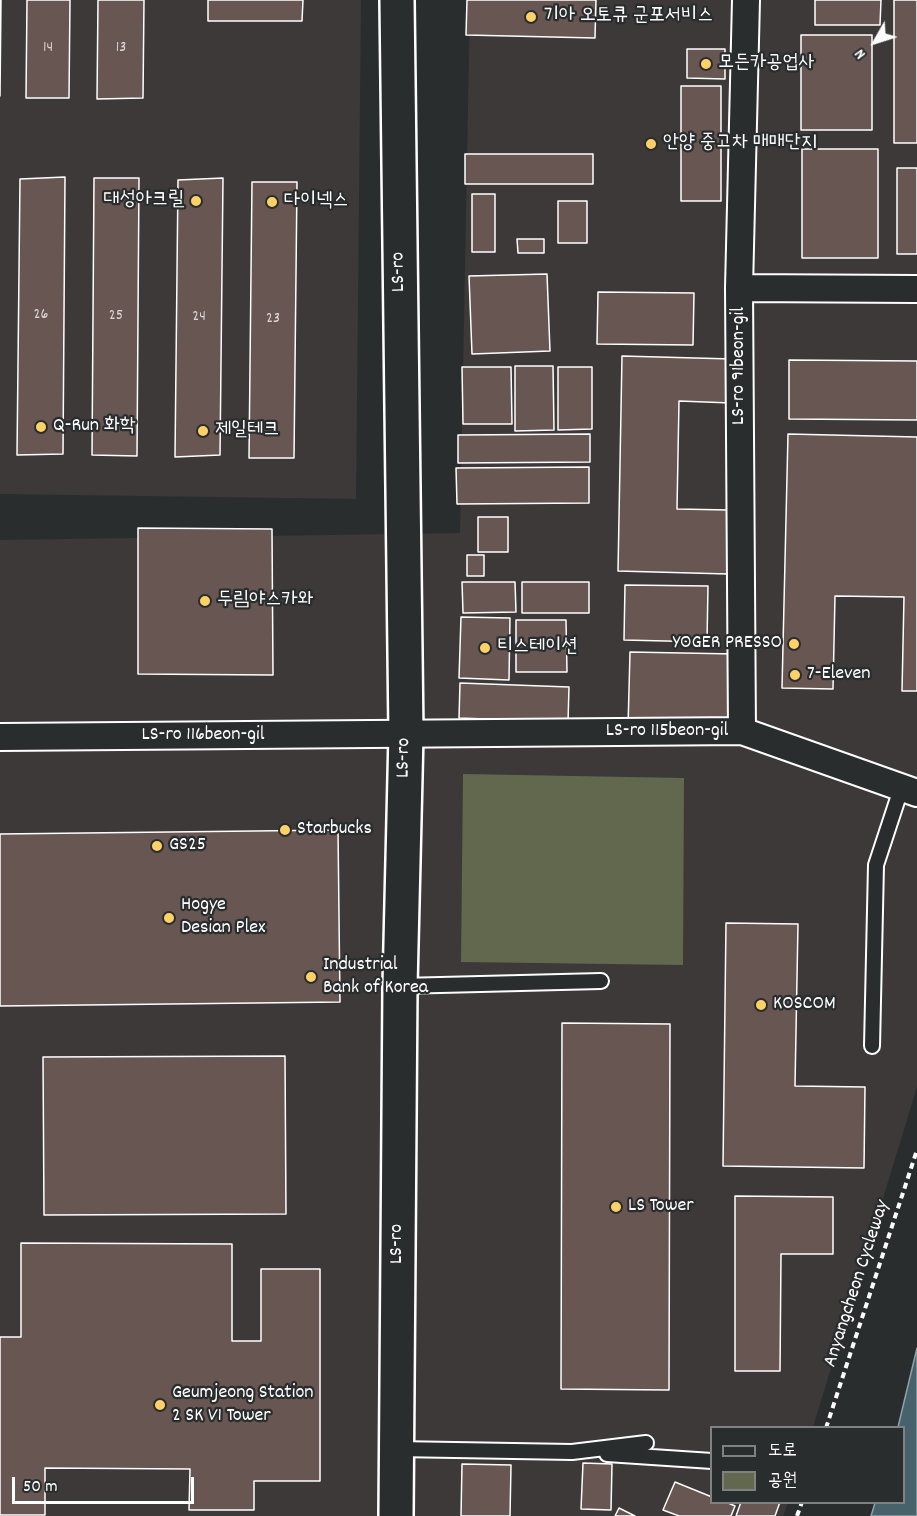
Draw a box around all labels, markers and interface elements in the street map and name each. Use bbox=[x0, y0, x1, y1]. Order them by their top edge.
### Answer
place label: 기아 오토큐 군포서비스 bbox=[543, 5, 713, 29]
marker: 기아 오토큐 군포서비스 bbox=[524, 10, 538, 24]
north arrow bbox=[845, 12, 905, 72]
house number: 14 bbox=[43, 39, 53, 59]
house number: 13 bbox=[116, 39, 126, 59]
text: N bbox=[849, 43, 872, 64]
place label: 모든카공업사 bbox=[718, 52, 815, 76]
marker: 모든카공업사 bbox=[699, 57, 713, 71]
place label: 안양 중고차 매매단지 bbox=[663, 132, 817, 156]
marker: 안양 중고차 매매단지 bbox=[644, 137, 658, 151]
place label: 대성아크릴 bbox=[104, 189, 184, 213]
place label: 다이넥스 bbox=[284, 190, 348, 214]
marker: 대성아크릴 bbox=[189, 194, 203, 208]
marker: 다이넥스 bbox=[265, 195, 279, 209]
street label: LS-ro bbox=[388, 252, 412, 292]
house number: 26 bbox=[34, 306, 48, 326]
house number: 25 bbox=[109, 307, 123, 327]
street label: LS-ro 91beon-gil bbox=[728, 307, 752, 425]
house number: 24 bbox=[192, 308, 206, 328]
house number: 23 bbox=[266, 310, 280, 330]
place label: Q-Run 화학 bbox=[53, 415, 136, 439]
place label: 제일테크 bbox=[215, 419, 279, 443]
marker: Q-Run 화학 bbox=[34, 420, 48, 434]
marker: 제일테크 bbox=[196, 424, 210, 438]
place label: 두림야스카와 bbox=[217, 589, 314, 613]
marker: 두림야스카와 bbox=[198, 594, 212, 608]
place label: YOGER PRESSO bbox=[673, 632, 782, 656]
place label: 티스테이션 bbox=[497, 636, 577, 660]
marker: YOGER PRESSO bbox=[787, 637, 801, 651]
marker: 티스테이션 bbox=[478, 641, 492, 655]
place label: 7-Eleven bbox=[807, 663, 871, 687]
marker: 7-Eleven bbox=[788, 668, 802, 682]
street label: LS-ro 115beon-gil bbox=[606, 720, 728, 744]
street label: LS-ro 116beon-gil bbox=[142, 724, 264, 748]
street label: LS-ro bbox=[393, 738, 417, 778]
place label: Starbucks bbox=[297, 818, 372, 842]
marker: Starbucks bbox=[278, 823, 292, 837]
place label: GS25 bbox=[169, 834, 206, 858]
marker: GS25 bbox=[150, 839, 164, 853]
place label: Hogye Desian Plex bbox=[181, 894, 265, 941]
marker: Hogye Desian Plex bbox=[162, 911, 176, 925]
place label: Industrial Bank of Korea bbox=[323, 954, 428, 1001]
marker: Industrial Bank of Korea bbox=[304, 970, 318, 984]
place label: KOSCOM bbox=[773, 993, 836, 1017]
marker: KOSCOM bbox=[754, 998, 768, 1012]
place label: LS Tower bbox=[628, 1195, 694, 1219]
street label: Anyangcheon Cycleway bbox=[820, 1197, 896, 1371]
marker: LS Tower bbox=[609, 1200, 623, 1214]
street label: LS-ro bbox=[386, 1224, 410, 1264]
place label: Geumjeong Station 2 SK V1 Tower bbox=[172, 1382, 314, 1429]
marker: Geumjeong Station 2 SK V1 Tower bbox=[153, 1398, 167, 1412]
legend bbox=[710, 1426, 905, 1504]
text: 도로 bbox=[768, 1439, 797, 1464]
scale bar bbox=[15, 1465, 196, 1503]
text: 공원 bbox=[768, 1469, 797, 1494]
text: 50 m bbox=[23, 1475, 58, 1500]

